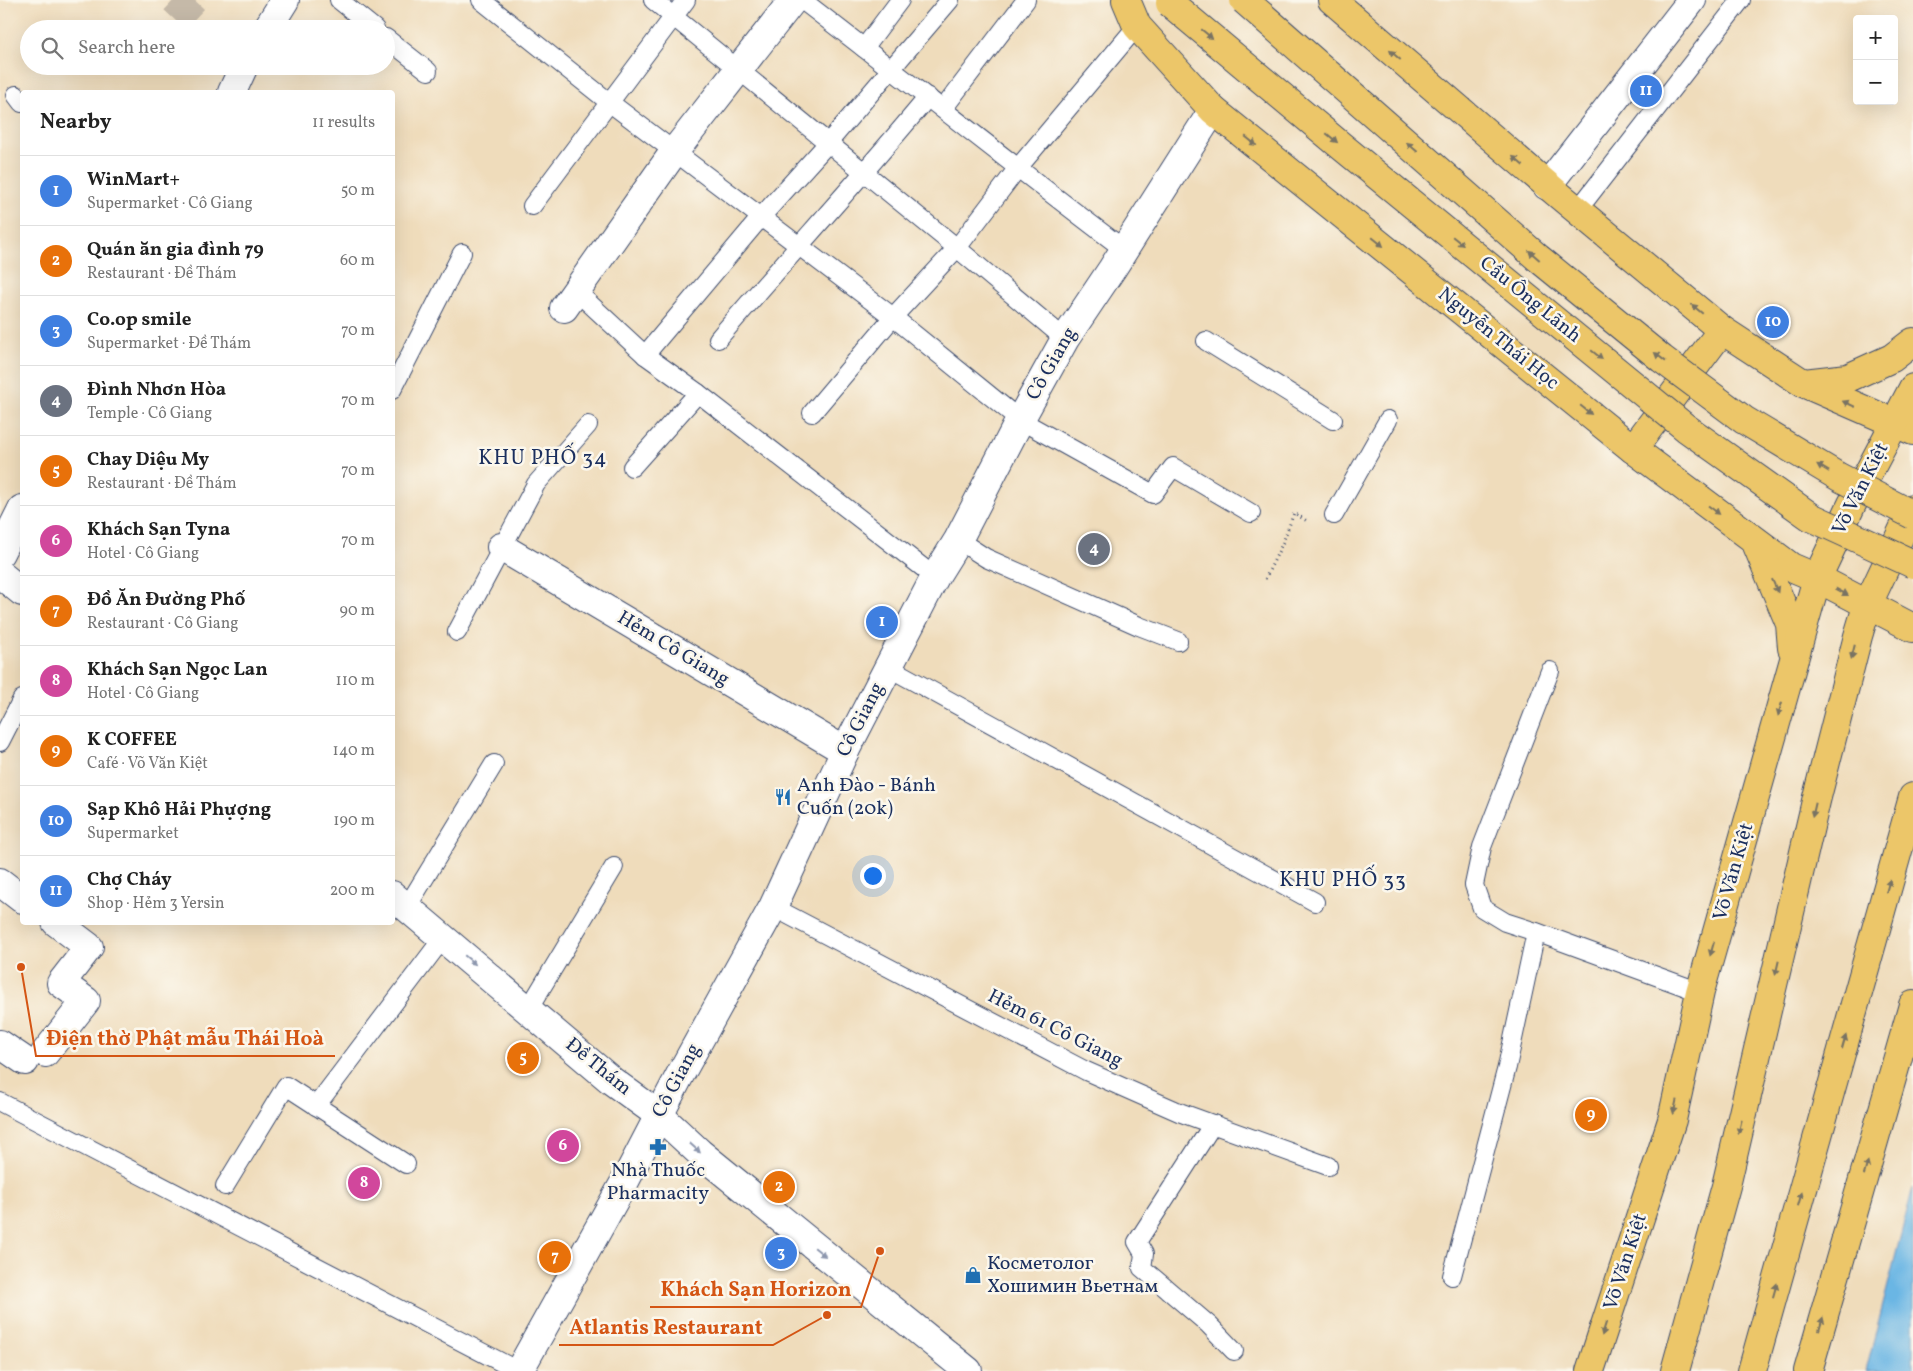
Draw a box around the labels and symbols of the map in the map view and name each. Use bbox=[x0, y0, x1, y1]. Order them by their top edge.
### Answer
one-way arrow bbox=[1201, 28, 1213, 39]
one-way arrow bbox=[1389, 49, 1402, 60]
pin: 11 bbox=[1630, 72, 1662, 110]
one-way arrow bbox=[1325, 133, 1338, 144]
one-way arrow bbox=[1244, 135, 1257, 146]
one-way arrow bbox=[1406, 142, 1419, 153]
one-way arrow bbox=[1512, 155, 1525, 166]
one-way arrow bbox=[1451, 236, 1464, 247]
one-way arrow bbox=[1371, 237, 1384, 248]
one-way arrow bbox=[1528, 249, 1541, 260]
street label: Cầu Ông Lãnh bbox=[1473, 250, 1587, 350]
street label: Nguyễn Thái Học bbox=[1431, 281, 1565, 397]
pin: 10 bbox=[1757, 303, 1789, 341]
one-way arrow bbox=[1691, 304, 1704, 315]
street label: Cô Giang bbox=[1020, 322, 1084, 406]
one-way arrow bbox=[1590, 350, 1603, 361]
one-way arrow bbox=[1654, 352, 1667, 363]
one-way arrow bbox=[1842, 399, 1856, 407]
one-way arrow bbox=[1579, 405, 1592, 416]
street label: Võ Văn Kiệt bbox=[1826, 438, 1896, 540]
district label: KHU PHỐ 34 bbox=[478, 442, 608, 473]
one-way arrow bbox=[1817, 463, 1830, 472]
one-way arrow bbox=[1707, 505, 1721, 515]
pin: 4 bbox=[1078, 530, 1110, 568]
one-way arrow bbox=[1771, 579, 1779, 593]
one-way arrow bbox=[1835, 588, 1849, 596]
pin: 1 bbox=[866, 603, 898, 641]
street label: Hẻm Cô Giang bbox=[611, 604, 735, 694]
one-way arrow bbox=[1849, 645, 1857, 660]
street label: Cô Giang bbox=[830, 678, 892, 762]
one-way arrow bbox=[1776, 701, 1784, 716]
place label: Anh Đào - Bánh Cuốn (20k) bbox=[797, 772, 936, 823]
restaurant icon: Anh Đào - Bánh Cuốn (20k) bbox=[773, 787, 793, 807]
one-way arrow bbox=[1810, 803, 1818, 818]
street label: Võ Văn Kiệt bbox=[1707, 820, 1761, 924]
your location bbox=[860, 863, 886, 889]
district label: KHU PHỐ 33 bbox=[1279, 864, 1407, 895]
one-way arrow bbox=[1884, 878, 1892, 894]
one-way arrow bbox=[1708, 942, 1716, 957]
one-way arrow bbox=[463, 954, 475, 966]
one-way arrow bbox=[1773, 961, 1781, 976]
street label: Hẻm 61 Cô Giang bbox=[982, 983, 1128, 1075]
callout: Điện thờ Phật mẫu Thái Hoà bbox=[36, 1020, 335, 1056]
text: Điện thờ Phật mẫu Thái Hoà bbox=[46, 1025, 324, 1054]
street label: Ðề Thám bbox=[559, 1031, 637, 1103]
one-way arrow bbox=[1840, 1035, 1848, 1050]
pin: 5 bbox=[507, 1039, 539, 1077]
street label: Cô Giang bbox=[646, 1039, 708, 1123]
pin: 9 bbox=[1575, 1096, 1607, 1134]
one-way arrow bbox=[1671, 1100, 1679, 1115]
one-way arrow bbox=[1736, 1119, 1744, 1134]
pin: 6 bbox=[547, 1127, 579, 1165]
pharmacy icon: Nhà Thuốc Pharmacity bbox=[648, 1137, 668, 1157]
one-way arrow bbox=[688, 1143, 701, 1154]
place label: Nhà Thuốc Pharmacity bbox=[607, 1157, 709, 1208]
one-way arrow bbox=[1862, 1160, 1870, 1175]
pin: 8 bbox=[348, 1164, 380, 1202]
pin: 2 bbox=[763, 1168, 795, 1206]
one-way arrow bbox=[1797, 1191, 1805, 1206]
street label: Võ Văn Kiệt bbox=[1597, 1210, 1655, 1314]
pin: 3 bbox=[765, 1234, 797, 1272]
pin: 7 bbox=[539, 1238, 571, 1276]
one-way arrow bbox=[814, 1246, 827, 1257]
place label: Косметолог Хошимин Вьетнам bbox=[987, 1250, 1159, 1301]
shop icon: Косметолог Хошимин Вьетнам bbox=[963, 1265, 983, 1285]
callout: Khách Sạn Horizon bbox=[650, 1271, 861, 1307]
text: Khách Sạn Horizon bbox=[660, 1276, 852, 1305]
one-way arrow bbox=[1771, 1283, 1779, 1298]
callout: Atlantis Restaurant bbox=[559, 1309, 773, 1345]
text: Atlantis Restaurant bbox=[569, 1314, 763, 1343]
one-way arrow bbox=[1818, 1317, 1826, 1332]
one-way arrow bbox=[1600, 1321, 1607, 1336]

